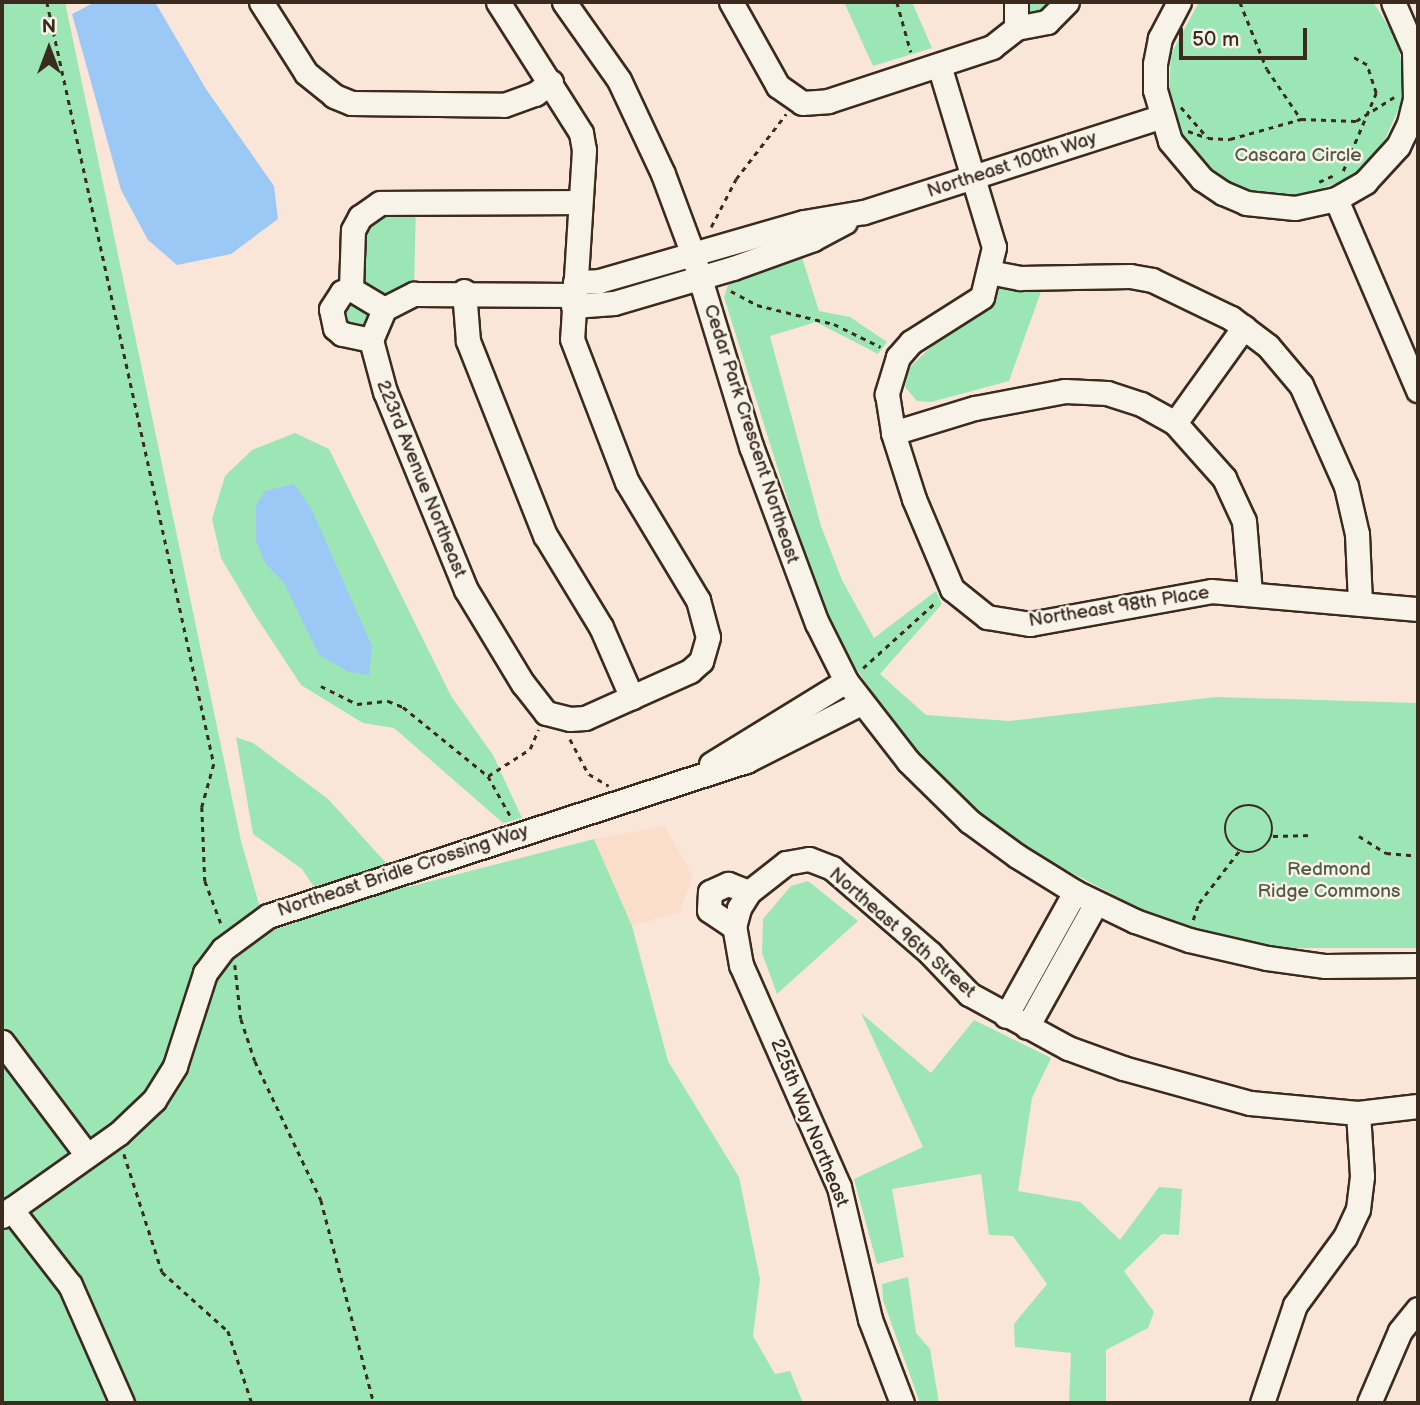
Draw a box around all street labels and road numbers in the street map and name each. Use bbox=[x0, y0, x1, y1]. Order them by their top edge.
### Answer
street label: Northeast 100th Way bbox=[924, 127, 1100, 203]
street label: Cedar Park Crescent Northeast bbox=[698, 302, 804, 566]
street label: 223rd Avenue Northeast bbox=[371, 377, 471, 581]
street label: Northeast 98th Place bbox=[1027, 581, 1211, 633]
street label: Northeast Bridle Crossing Way bbox=[274, 820, 532, 922]
street label: Northeast 96th Street bbox=[824, 863, 980, 1003]
street label: 225th Way Northeast bbox=[764, 1035, 854, 1211]

